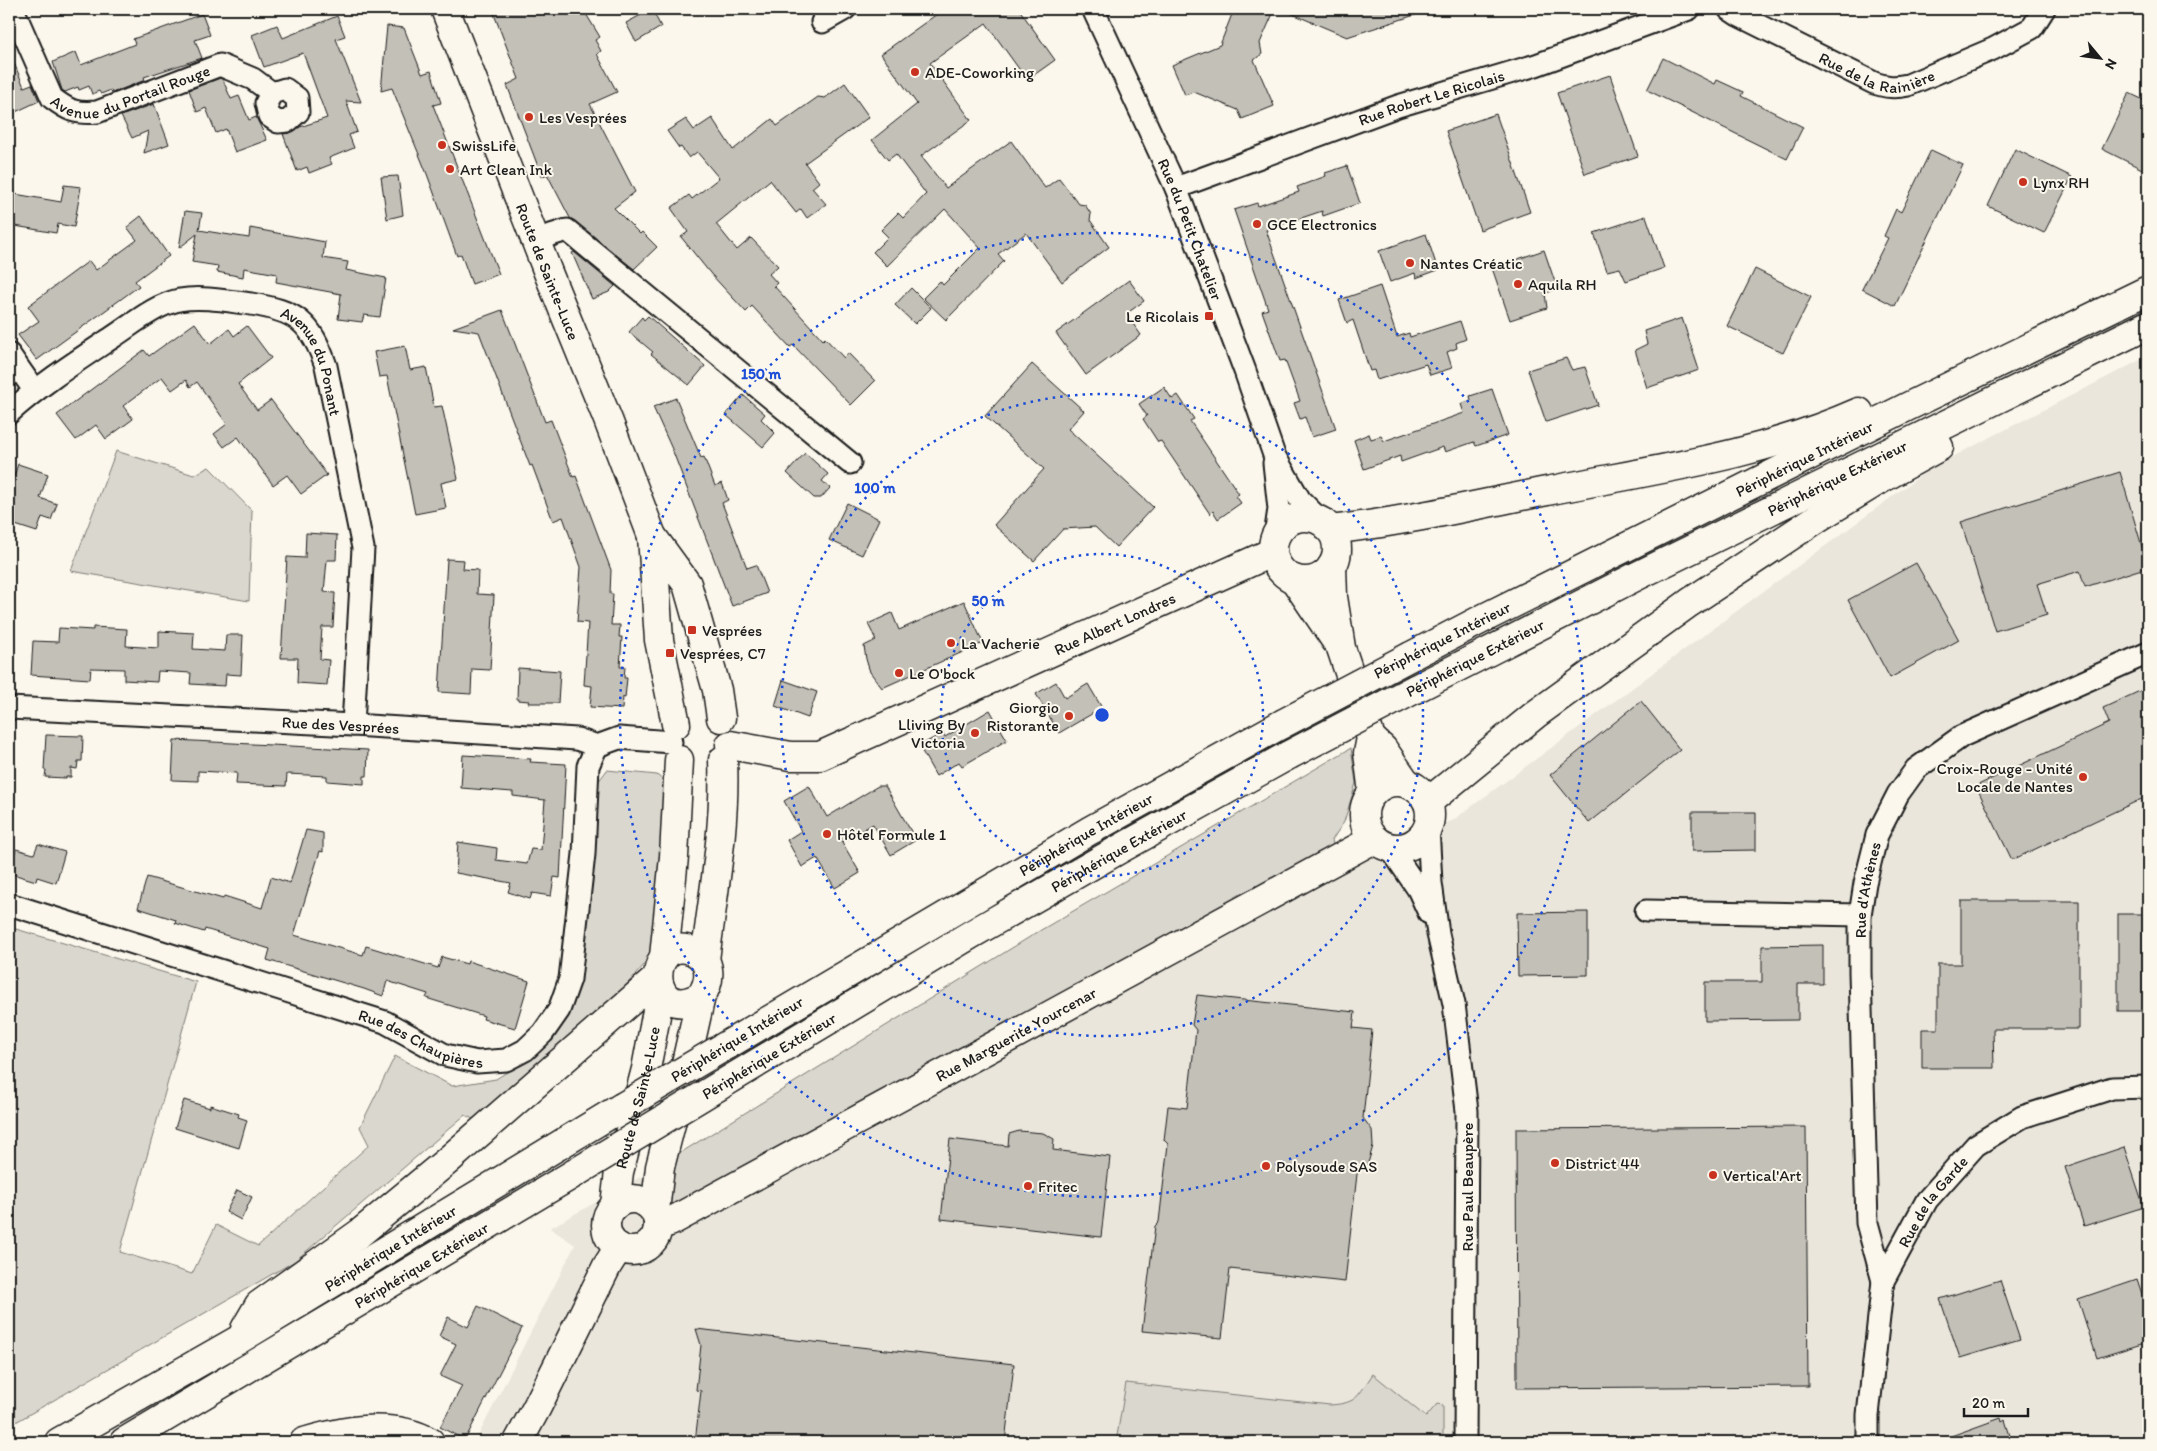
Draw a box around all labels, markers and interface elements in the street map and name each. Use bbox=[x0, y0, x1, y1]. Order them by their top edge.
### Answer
north arrow bbox=[2074, 32, 2124, 82]
street label: Rue de la Rainière bbox=[1816, 48, 1937, 96]
text: N bbox=[2101, 56, 2121, 72]
street label: Avenue du Portail Rouge bbox=[47, 60, 212, 122]
place label: ADE-Coworking bbox=[925, 63, 1035, 82]
street label: Rue Robert Le Ricolais bbox=[1356, 65, 1507, 129]
marker: ADE-Coworking bbox=[909, 66, 921, 78]
place label: Les Vesprées bbox=[539, 108, 627, 127]
marker: Les Vesprées bbox=[523, 111, 535, 123]
place label: SwissLife bbox=[452, 136, 517, 155]
marker: SwissLife bbox=[436, 139, 448, 151]
street label: Rue du Petit Chatelier bbox=[1154, 155, 1227, 303]
place label: Art Clean Ink bbox=[460, 160, 553, 179]
marker: Art Clean Ink bbox=[444, 163, 456, 175]
place label: Lynx RH bbox=[2033, 173, 2089, 192]
marker: Lynx RH bbox=[2017, 176, 2029, 188]
street label: Route de Sainte-Luce bbox=[512, 200, 584, 343]
place label: GCE Electronics bbox=[1267, 215, 1377, 234]
marker: GCE Electronics bbox=[1251, 218, 1263, 230]
place label: Nantes Créatic bbox=[1420, 254, 1523, 273]
marker: Nantes Créatic bbox=[1404, 257, 1416, 269]
place label: Aquila RH bbox=[1528, 275, 1597, 294]
marker: Aquila RH bbox=[1512, 278, 1524, 290]
street label: Avenue du Ponant bbox=[278, 302, 345, 417]
place label: Le Ricolais bbox=[1126, 307, 1199, 326]
marker: Le Ricolais bbox=[1203, 310, 1215, 322]
text: 150 m bbox=[741, 365, 781, 383]
street label: Périphérique Intérieur bbox=[1732, 416, 1877, 501]
street label: Périphérique Extérieur bbox=[1764, 435, 1911, 520]
text: 100 m bbox=[854, 479, 896, 497]
street label: Rue Albert Londres bbox=[1051, 588, 1178, 659]
text: 50 m bbox=[971, 592, 1005, 610]
street label: Périphérique Intérieur bbox=[1370, 597, 1514, 683]
street label: Périphérique Extérieur bbox=[1403, 615, 1548, 701]
place label: Vesprées bbox=[702, 621, 762, 640]
marker: Vesprées bbox=[686, 624, 698, 636]
place label: La Vacherie bbox=[961, 634, 1040, 653]
marker: La Vacherie bbox=[945, 637, 957, 649]
place label: Vesprées, C7 bbox=[680, 644, 766, 663]
marker: Vesprées, C7 bbox=[664, 647, 676, 659]
place label: Le O'bock bbox=[909, 664, 976, 683]
marker: Le O'bock bbox=[893, 667, 905, 679]
place label: Giorgio Ristorante bbox=[987, 698, 1059, 735]
centre of rings bbox=[1093, 706, 1111, 724]
marker: Giorgio Ristorante bbox=[1063, 710, 1075, 722]
street label: Rue des Vesprées bbox=[281, 712, 400, 737]
place label: Lliving By Victoria bbox=[898, 715, 966, 752]
marker: Lliving By Victoria bbox=[969, 727, 981, 739]
place label: Croix-Rouge - Unité Locale de Nantes bbox=[1937, 759, 2073, 796]
marker: Croix-Rouge - Unité Locale de Nantes bbox=[2077, 771, 2089, 783]
street label: Périphérique Intérieur bbox=[1015, 788, 1157, 880]
street label: Périphérique Extérieur bbox=[1047, 804, 1190, 896]
place label: Hôtel Formule 1 bbox=[837, 825, 947, 844]
marker: Hôtel Formule 1 bbox=[821, 828, 833, 840]
street label: Rue d'Athènes bbox=[1851, 840, 1884, 938]
street label: Rue Marguerite Yourcenar bbox=[932, 983, 1099, 1085]
street label: Périphérique Intérieur bbox=[667, 992, 807, 1086]
street label: Rue des Chaupières bbox=[356, 1005, 483, 1072]
street label: Périphérique Extérieur bbox=[699, 1008, 840, 1104]
street label: Route de Sainte-Luce bbox=[611, 1025, 663, 1171]
street label: Rue Paul Beaupère bbox=[1458, 1123, 1477, 1251]
street label: Rue de la Garde bbox=[1894, 1152, 1972, 1250]
place label: District 44 bbox=[1565, 1154, 1640, 1173]
place label: Polysoude SAS bbox=[1276, 1157, 1377, 1176]
marker: District 44 bbox=[1549, 1157, 1561, 1169]
marker: Polysoude SAS bbox=[1260, 1160, 1272, 1172]
place label: Vertical'Art bbox=[1723, 1166, 1801, 1185]
marker: Vertical'Art bbox=[1707, 1169, 1719, 1181]
place label: Fritec bbox=[1038, 1177, 1078, 1196]
marker: Fritec bbox=[1022, 1180, 1034, 1192]
street label: Périphérique Intérieur bbox=[321, 1200, 460, 1295]
street label: Périphérique Extérieur bbox=[351, 1217, 492, 1312]
scale bar bbox=[1964, 1386, 2028, 1418]
text: 20 m bbox=[1972, 1394, 2006, 1412]

